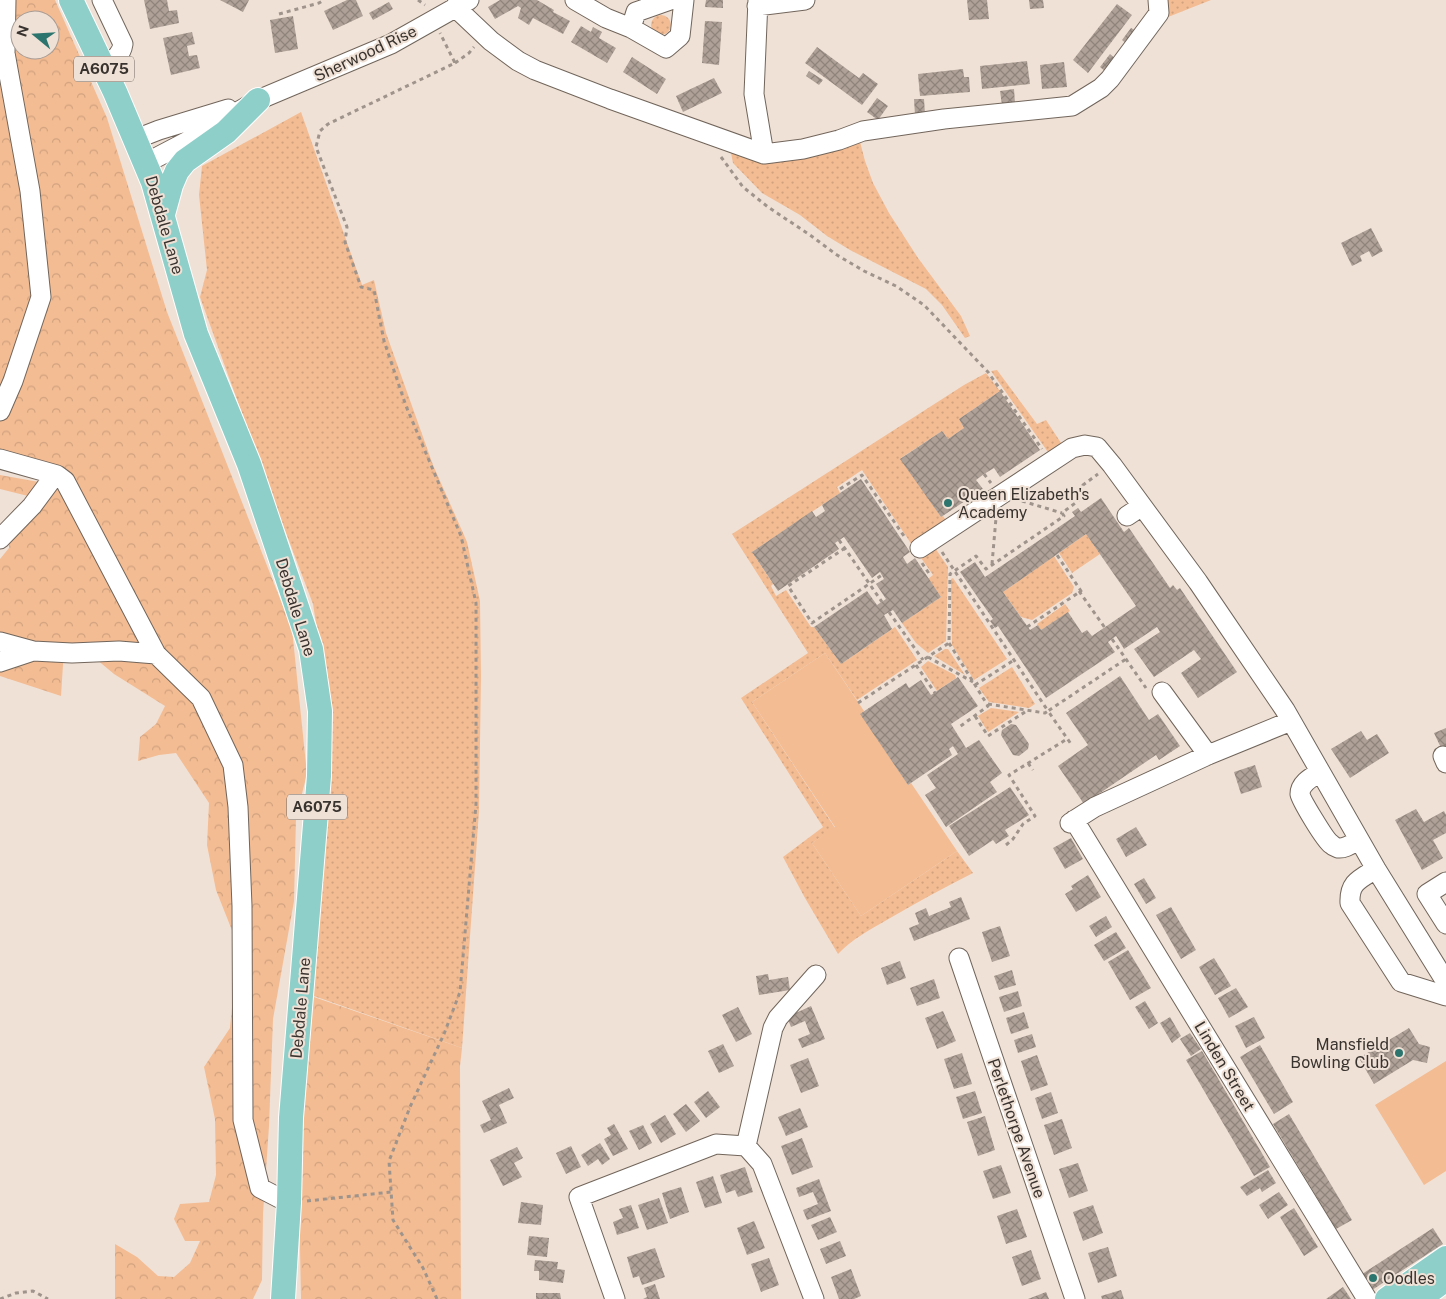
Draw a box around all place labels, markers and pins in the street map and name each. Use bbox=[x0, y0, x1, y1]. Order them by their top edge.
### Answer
place label: Queen Elizabeth's Academy bbox=[958, 485, 1089, 522]
marker: Queen Elizabeth's Academy bbox=[942, 497, 954, 509]
place label: Mansfield Bowling Club bbox=[1290, 1035, 1389, 1072]
marker: Mansfield Bowling Club bbox=[1393, 1047, 1405, 1059]
place label: Oodles bbox=[1383, 1269, 1435, 1288]
marker: Oodles bbox=[1367, 1272, 1379, 1284]

